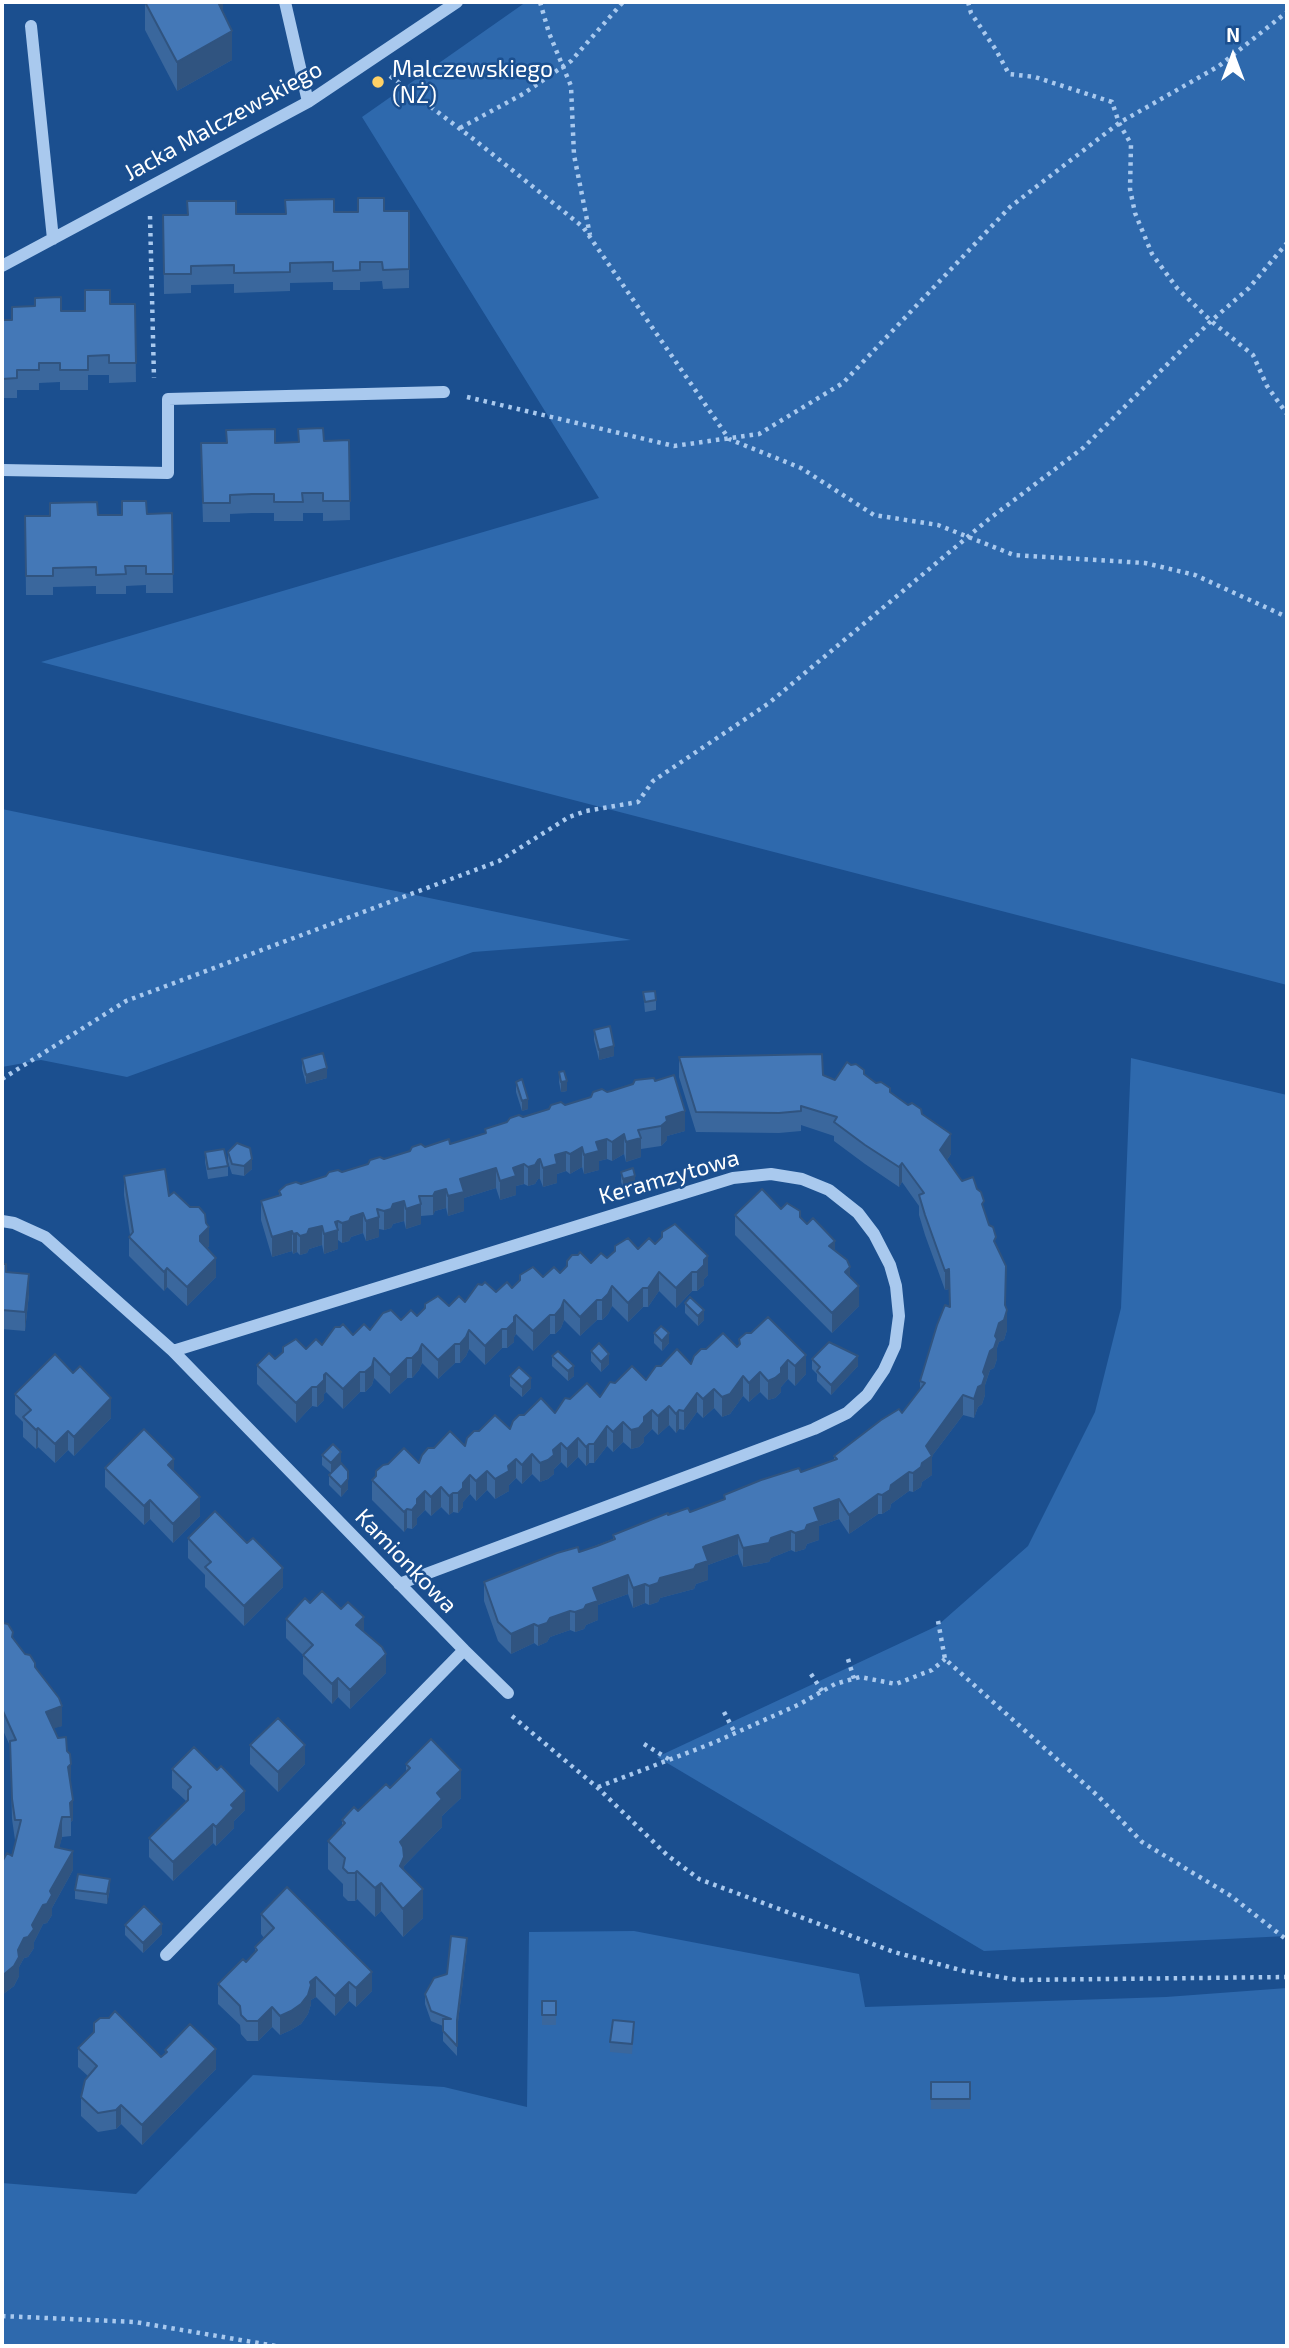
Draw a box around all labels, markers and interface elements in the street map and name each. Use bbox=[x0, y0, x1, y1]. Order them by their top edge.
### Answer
north arrow bbox=[1198, 21, 1268, 91]
text: N bbox=[1226, 23, 1240, 46]
street label: Jacka Malczewskiego bbox=[119, 55, 327, 187]
place label: Malczewskiego (NŻ) bbox=[392, 55, 553, 109]
marker: Malczewskiego (NŻ) bbox=[370, 74, 386, 90]
street label: Keramzytowa bbox=[596, 1144, 742, 1210]
street label: Kamionkowa bbox=[349, 1503, 463, 1619]

